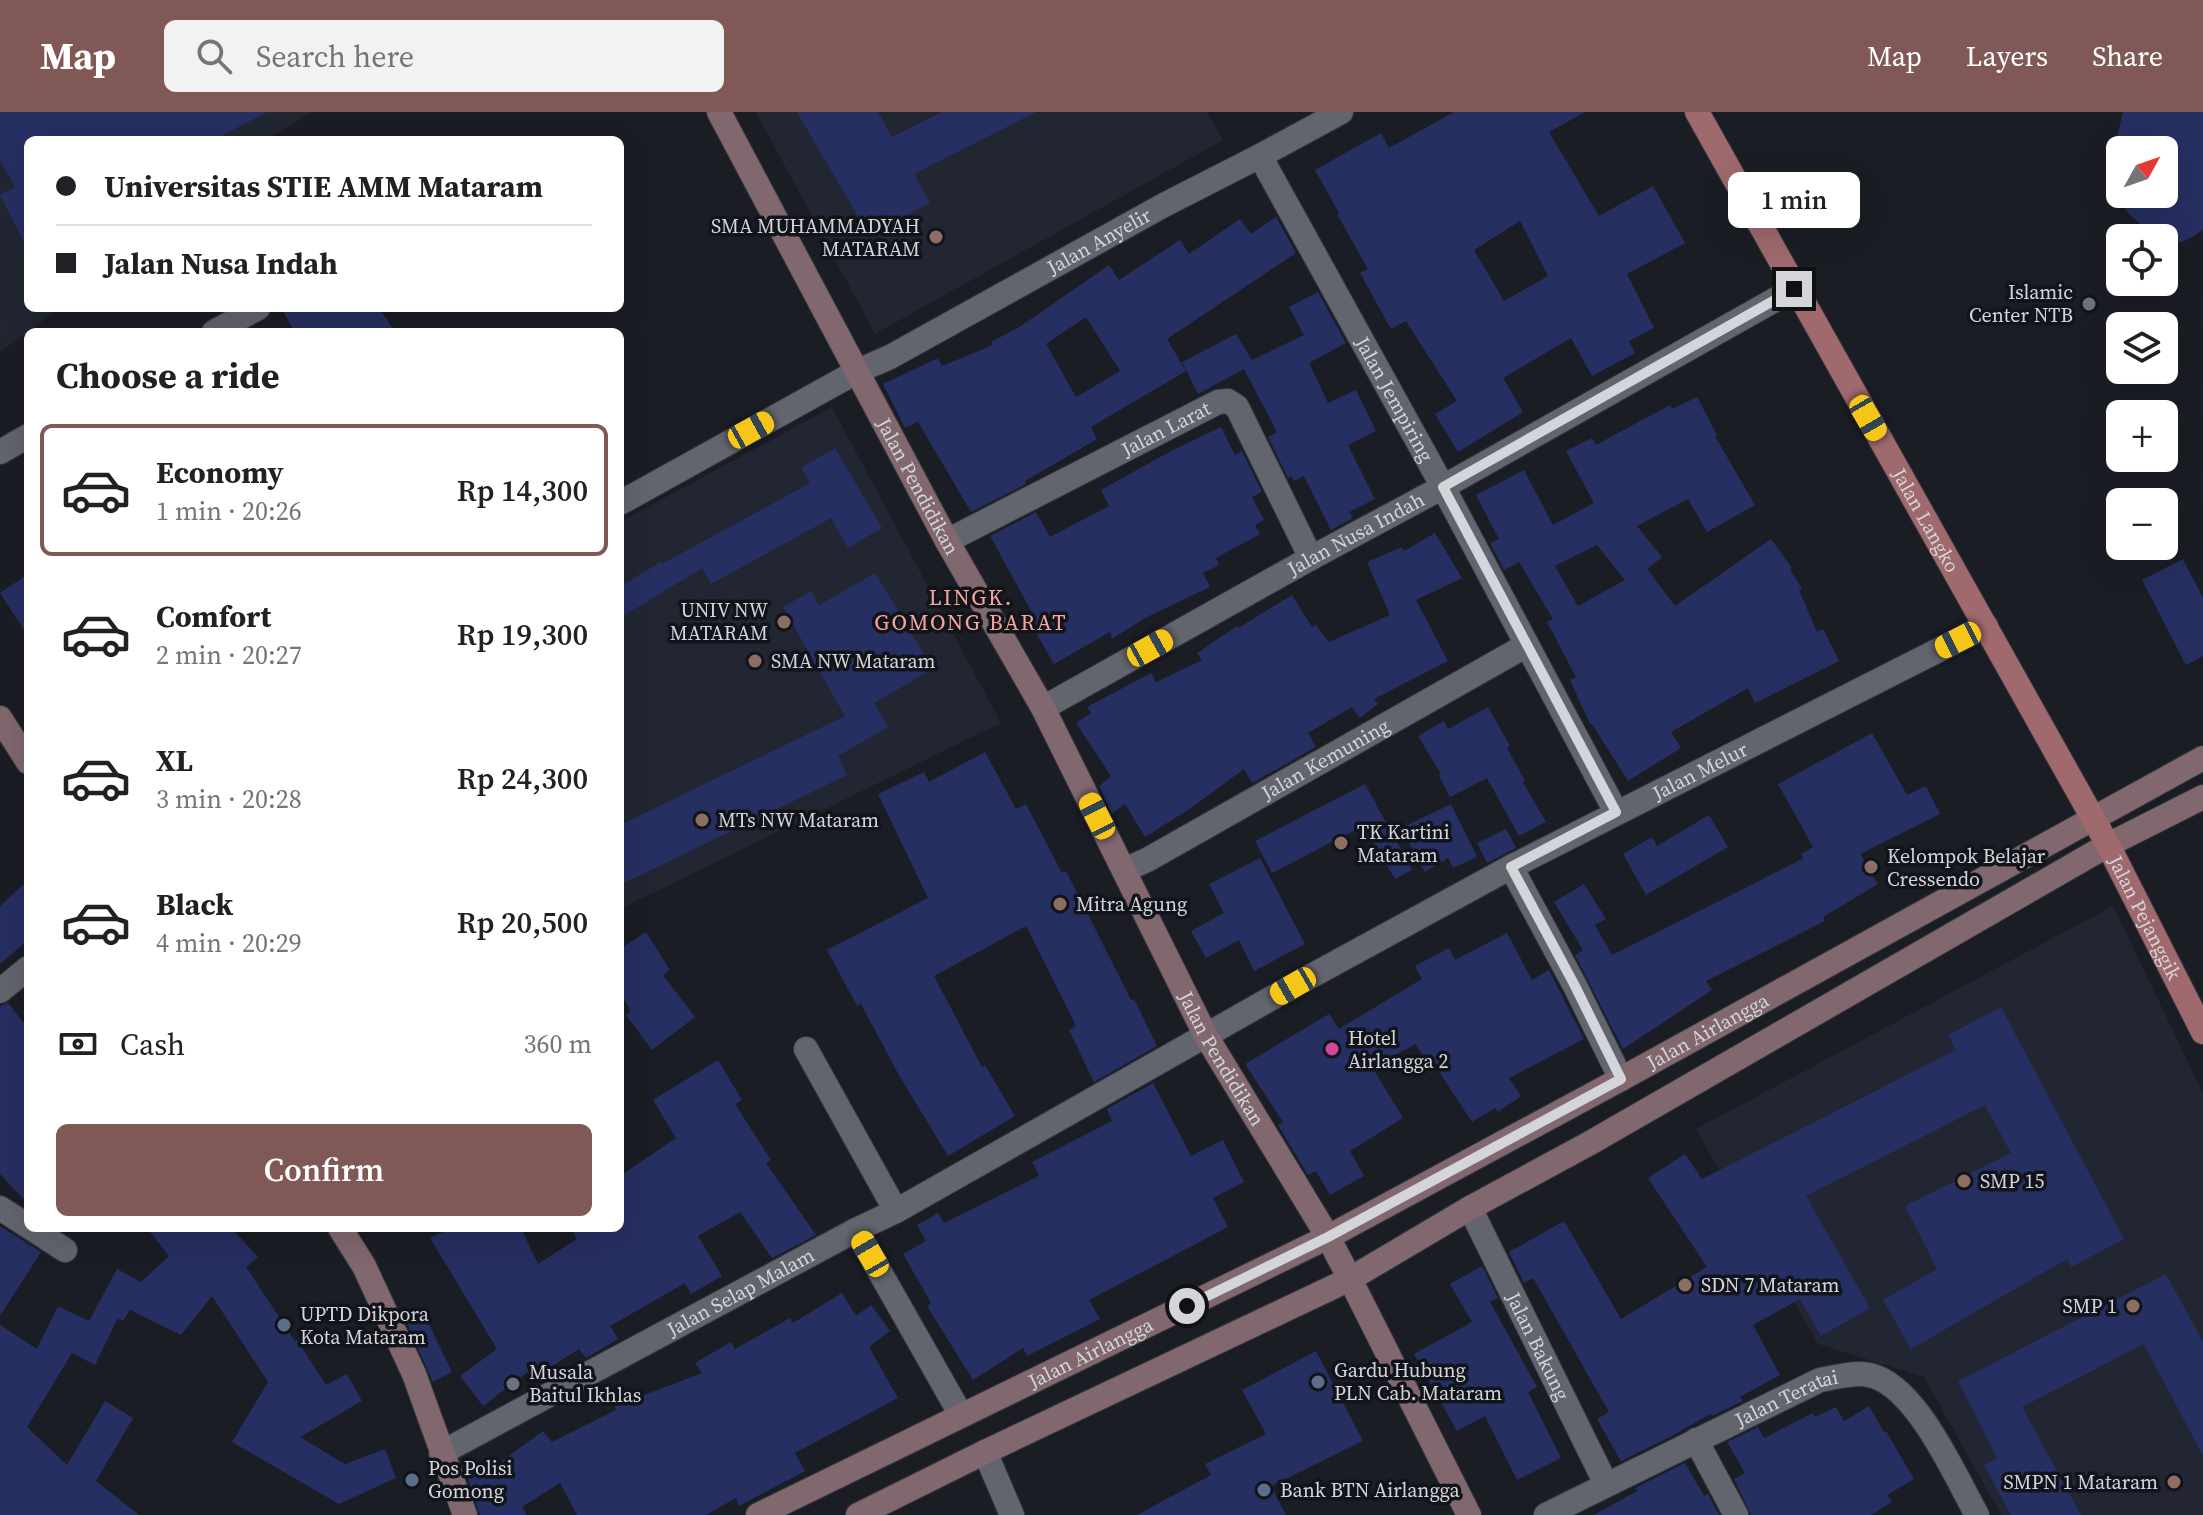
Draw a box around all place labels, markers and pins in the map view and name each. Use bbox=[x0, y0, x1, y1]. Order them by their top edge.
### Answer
place label: SMA MUHAMMADYAH MATARAM bbox=[711, 212, 920, 263]
marker: SMA MUHAMMADYAH MATARAM bbox=[927, 228, 945, 246]
place label: Islamic Center NTB bbox=[1969, 278, 2073, 329]
marker: Islamic Center NTB bbox=[2080, 295, 2098, 313]
place label: UNIV NW MATARAM bbox=[670, 596, 769, 647]
marker: UNIV NW MATARAM bbox=[775, 613, 793, 631]
place label: SMA NW Mataram bbox=[771, 647, 936, 675]
marker: SMA NW Mataram bbox=[746, 652, 764, 670]
place label: MTs NW Mataram bbox=[718, 806, 879, 834]
marker: MTs NW Mataram bbox=[693, 811, 711, 829]
place label: TK Kartini Mataram bbox=[1357, 818, 1450, 869]
marker: TK Kartini Mataram bbox=[1332, 834, 1350, 852]
place label: Kelompok Belajar Cressendo bbox=[1887, 842, 2046, 893]
marker: Kelompok Belajar Cressendo bbox=[1862, 858, 1880, 876]
place label: Mitra Agung bbox=[1076, 890, 1187, 918]
marker: Mitra Agung bbox=[1051, 895, 1069, 913]
place label: Hotel Airlangga 2 bbox=[1348, 1024, 1448, 1075]
marker: Hotel Airlangga 2 bbox=[1323, 1040, 1341, 1058]
place label: SMP 15 bbox=[1980, 1167, 2045, 1195]
marker: SMP 15 bbox=[1955, 1172, 1973, 1190]
place label: SDN 7 Mataram bbox=[1701, 1271, 1840, 1299]
marker: SDN 7 Mataram bbox=[1676, 1276, 1694, 1294]
place label: SMP 1 bbox=[2062, 1292, 2117, 1320]
marker: SMP 1 bbox=[2124, 1297, 2142, 1315]
place label: UPTD Dikpora Kota Mataram bbox=[300, 1300, 430, 1351]
marker: UPTD Dikpora Kota Mataram bbox=[275, 1316, 293, 1334]
place label: Gardu Hubung PLN Cab. Mataram bbox=[1334, 1356, 1502, 1407]
place label: Musala Baitul Ikhlas bbox=[529, 1358, 642, 1409]
marker: Gardu Hubung PLN Cab. Mataram bbox=[1309, 1373, 1327, 1391]
marker: Musala Baitul Ikhlas bbox=[504, 1375, 522, 1393]
place label: Pos Polisi Gomong bbox=[428, 1454, 512, 1505]
place label: SMPN 1 Mataram bbox=[2003, 1468, 2158, 1496]
marker: Pos Polisi Gomong bbox=[403, 1471, 421, 1489]
marker: SMPN 1 Mataram bbox=[2165, 1473, 2183, 1491]
place label: Bank BTN Airlangga bbox=[1280, 1476, 1461, 1504]
marker: Bank BTN Airlangga bbox=[1255, 1481, 1273, 1499]

